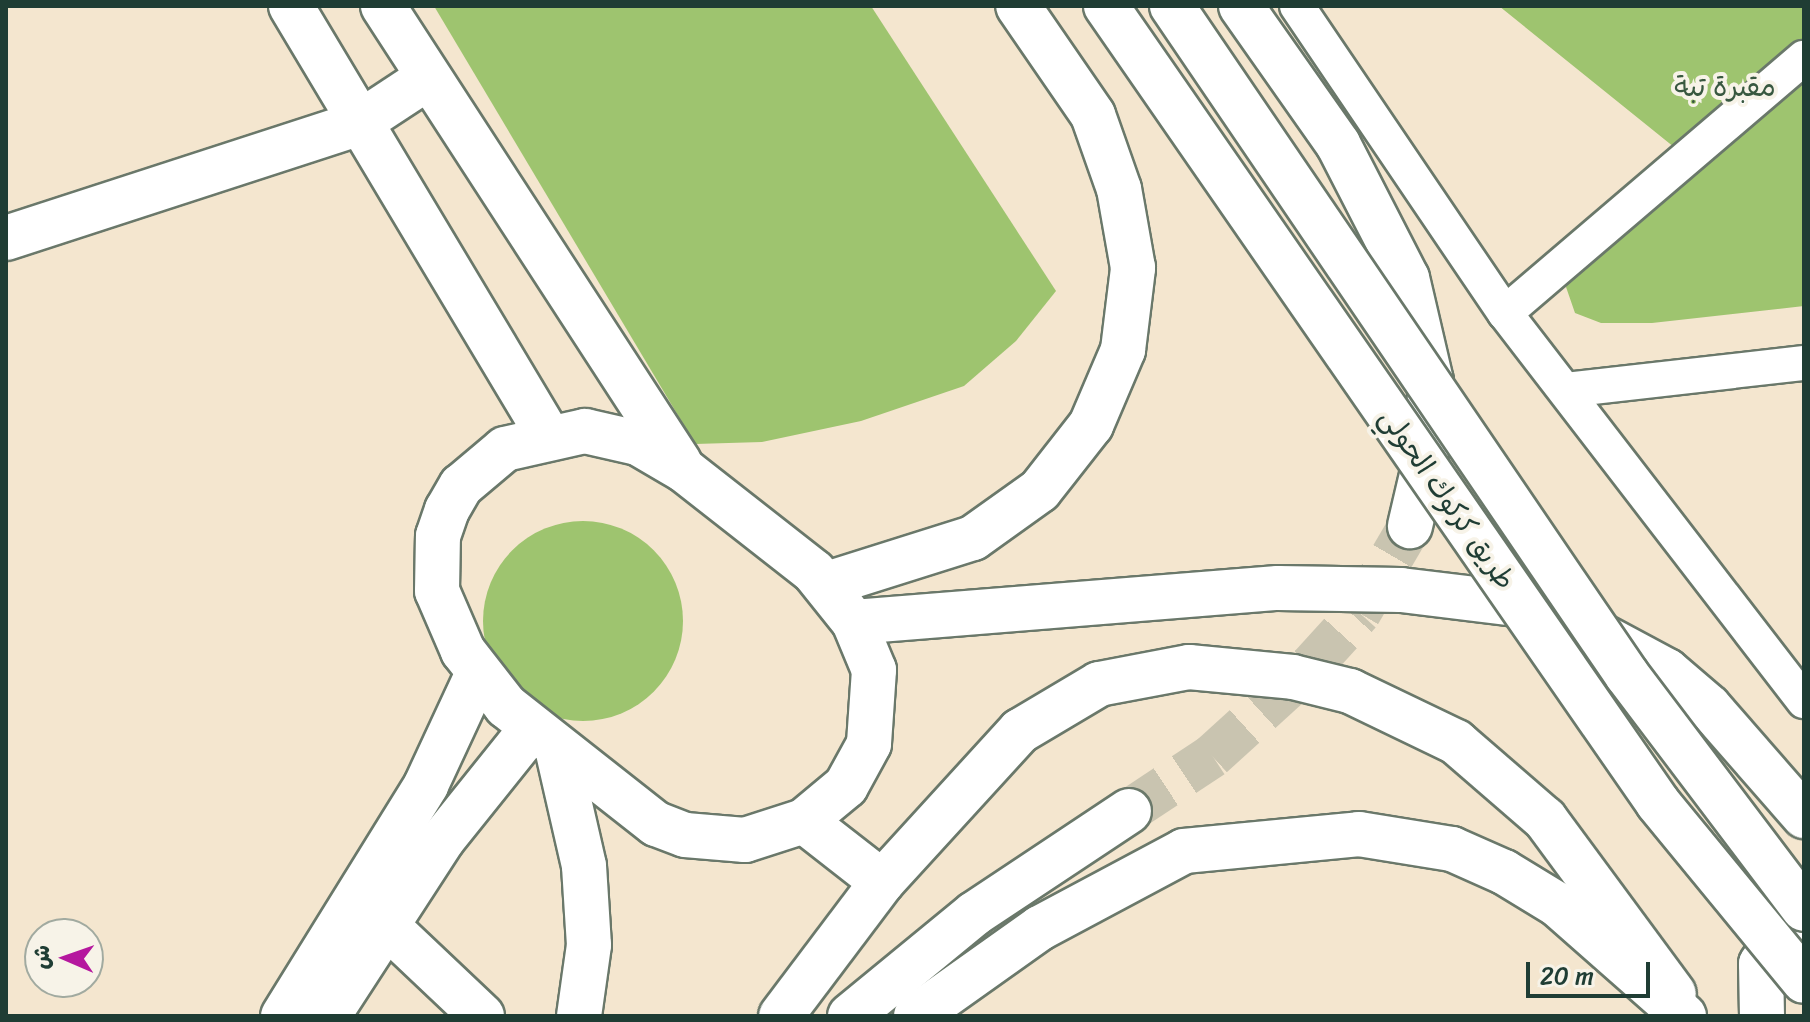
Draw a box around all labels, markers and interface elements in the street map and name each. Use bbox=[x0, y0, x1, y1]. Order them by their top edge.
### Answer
park label: مقبرة تبة bbox=[1674, 70, 1776, 104]
street label: طريق كركوك الحولي bbox=[1372, 402, 1522, 596]
north arrow bbox=[24, 918, 104, 998]
text: ش bbox=[22, 944, 61, 970]
scale bar bbox=[1530, 946, 1654, 996]
text: 20 m bbox=[1540, 955, 1594, 997]

